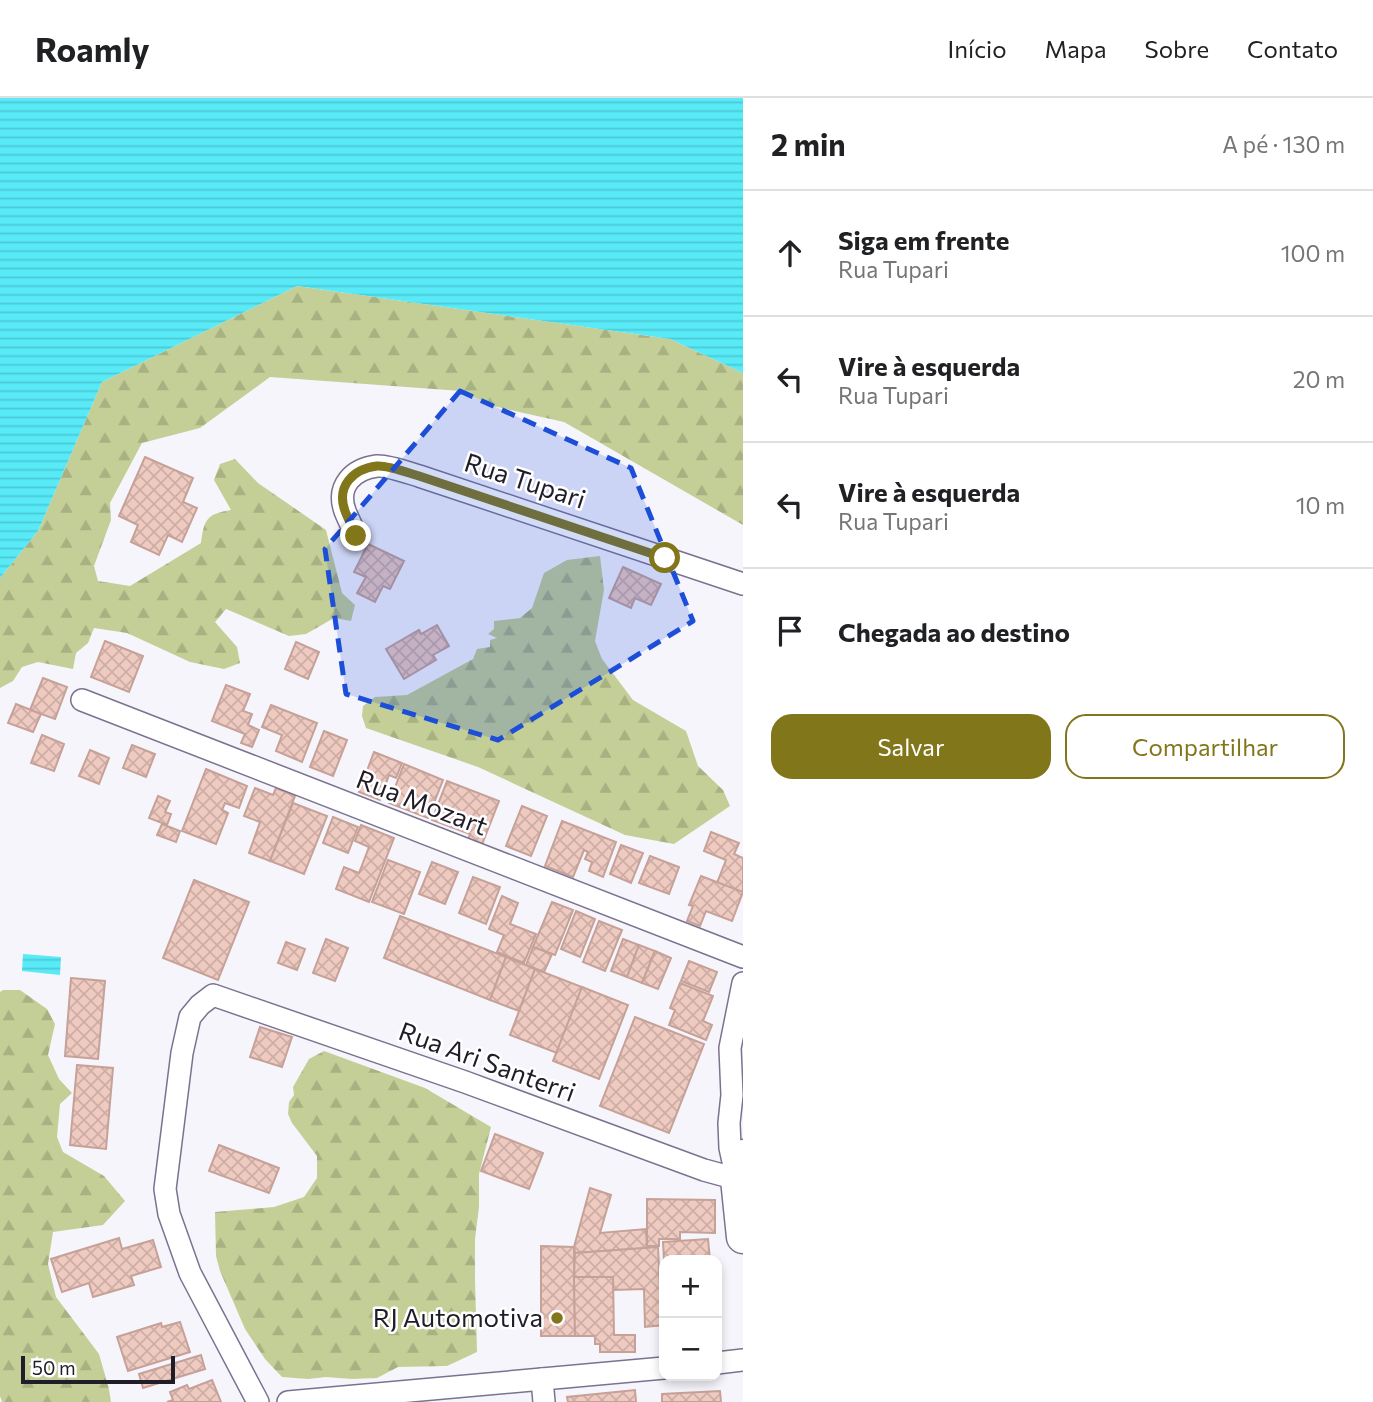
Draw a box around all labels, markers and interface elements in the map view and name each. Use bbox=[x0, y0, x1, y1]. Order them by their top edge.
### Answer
text: Roamly bbox=[35, 28, 150, 69]
text: Início bbox=[948, 34, 1007, 63]
text: Mapa bbox=[1045, 34, 1107, 63]
text: Sobre bbox=[1145, 34, 1209, 63]
text: Contato bbox=[1247, 34, 1338, 63]
text: 2 min bbox=[771, 125, 846, 162]
text: A pé · 130 m bbox=[1222, 130, 1345, 158]
text: Siga em frente bbox=[838, 224, 1009, 255]
icon: ahead bbox=[771, 234, 809, 272]
text: 100 m bbox=[1281, 239, 1345, 267]
text: Rua Tupari bbox=[838, 255, 949, 283]
text: Vire à esquerda bbox=[838, 350, 1020, 381]
icon: left bbox=[771, 360, 809, 398]
text: 20 m bbox=[1293, 365, 1345, 393]
text: Rua Tupari bbox=[838, 381, 949, 409]
street label: Rua Tupari bbox=[461, 445, 590, 514]
text: Vire à esquerda bbox=[838, 476, 1020, 507]
icon: left bbox=[771, 486, 809, 524]
text: 10 m bbox=[1296, 491, 1345, 519]
text: Rua Tupari bbox=[838, 507, 949, 535]
route end bbox=[340, 520, 371, 551]
route start bbox=[649, 542, 680, 573]
icon: arrive bbox=[771, 612, 809, 650]
text: Chegada ao destino bbox=[838, 616, 1070, 647]
button: Salvar bbox=[771, 714, 1051, 779]
button: Compartilhar bbox=[1065, 714, 1345, 779]
street label: Rua Mozart bbox=[352, 762, 493, 841]
street label: Rua Ari Santerri bbox=[395, 1014, 580, 1107]
map controls bbox=[659, 1255, 722, 1381]
button: + bbox=[659, 1255, 722, 1318]
place label: RJ Automotiva bbox=[373, 1301, 543, 1332]
marker: RJ Automotiva bbox=[549, 1310, 565, 1326]
button: − bbox=[659, 1318, 722, 1381]
scale bar bbox=[21, 1353, 175, 1385]
text: 50 m bbox=[32, 1356, 76, 1379]

